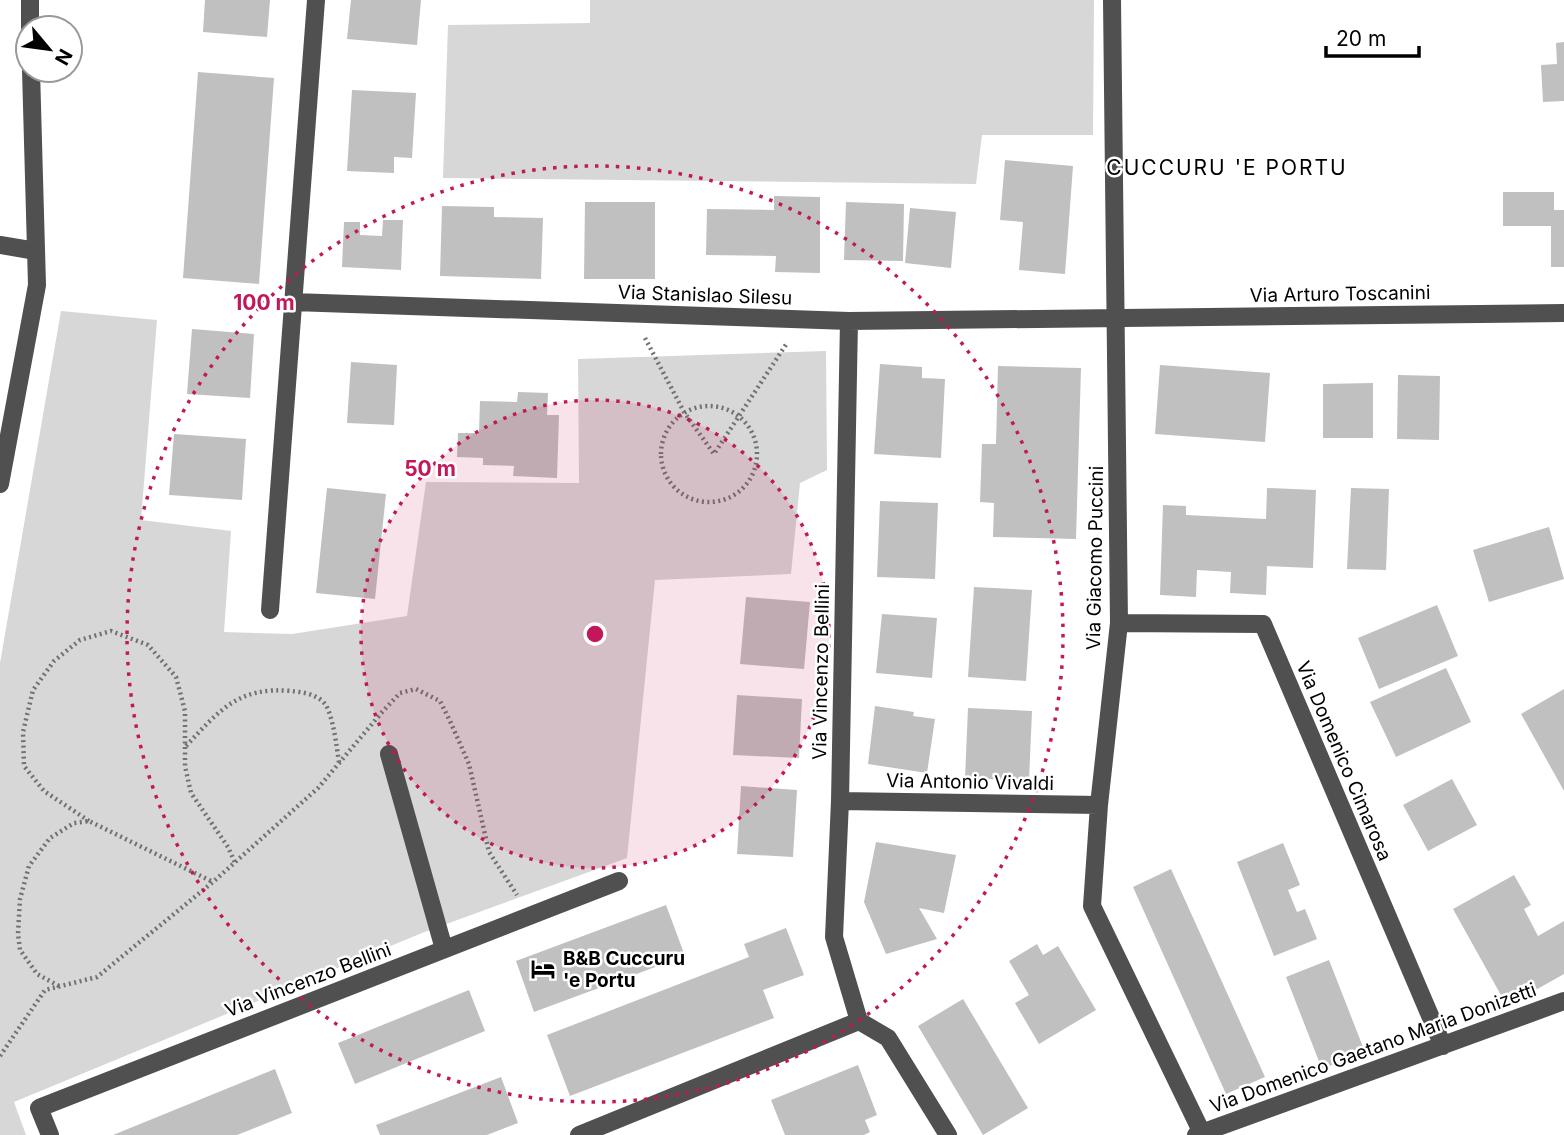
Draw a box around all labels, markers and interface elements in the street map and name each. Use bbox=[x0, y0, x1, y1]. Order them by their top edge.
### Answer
north arrow bbox=[14, 14, 84, 84]
scale bar bbox=[1326, 14, 1419, 58]
text: 20 m bbox=[1336, 26, 1386, 51]
text: N bbox=[50, 45, 77, 69]
district label: CUCCURU 'E PORTU bbox=[1106, 155, 1348, 180]
street label: Via Stanislao Silesu bbox=[617, 280, 793, 310]
street label: Via Arturo Toscanini bbox=[1249, 281, 1431, 307]
text: 100 m bbox=[233, 290, 295, 315]
text: 50 m bbox=[404, 456, 456, 481]
street label: Via Giacomo Puccini bbox=[1082, 466, 1108, 650]
street label: Via Vincenzo Bellini bbox=[808, 584, 834, 760]
centre of rings bbox=[583, 622, 607, 646]
street label: Via Domenico Cimarosa bbox=[1291, 658, 1397, 864]
street label: Via Antonio Vivaldi bbox=[886, 769, 1054, 795]
street label: Via Vincenzo Bellini bbox=[222, 938, 394, 1022]
place label: B&B Cuccuru 'e Portu bbox=[563, 947, 685, 992]
hotel icon: B&B Cuccuru 'e Portu bbox=[529, 955, 557, 983]
street label: Via Domenico Gaetano Maria Donizetti bbox=[1207, 978, 1539, 1118]

